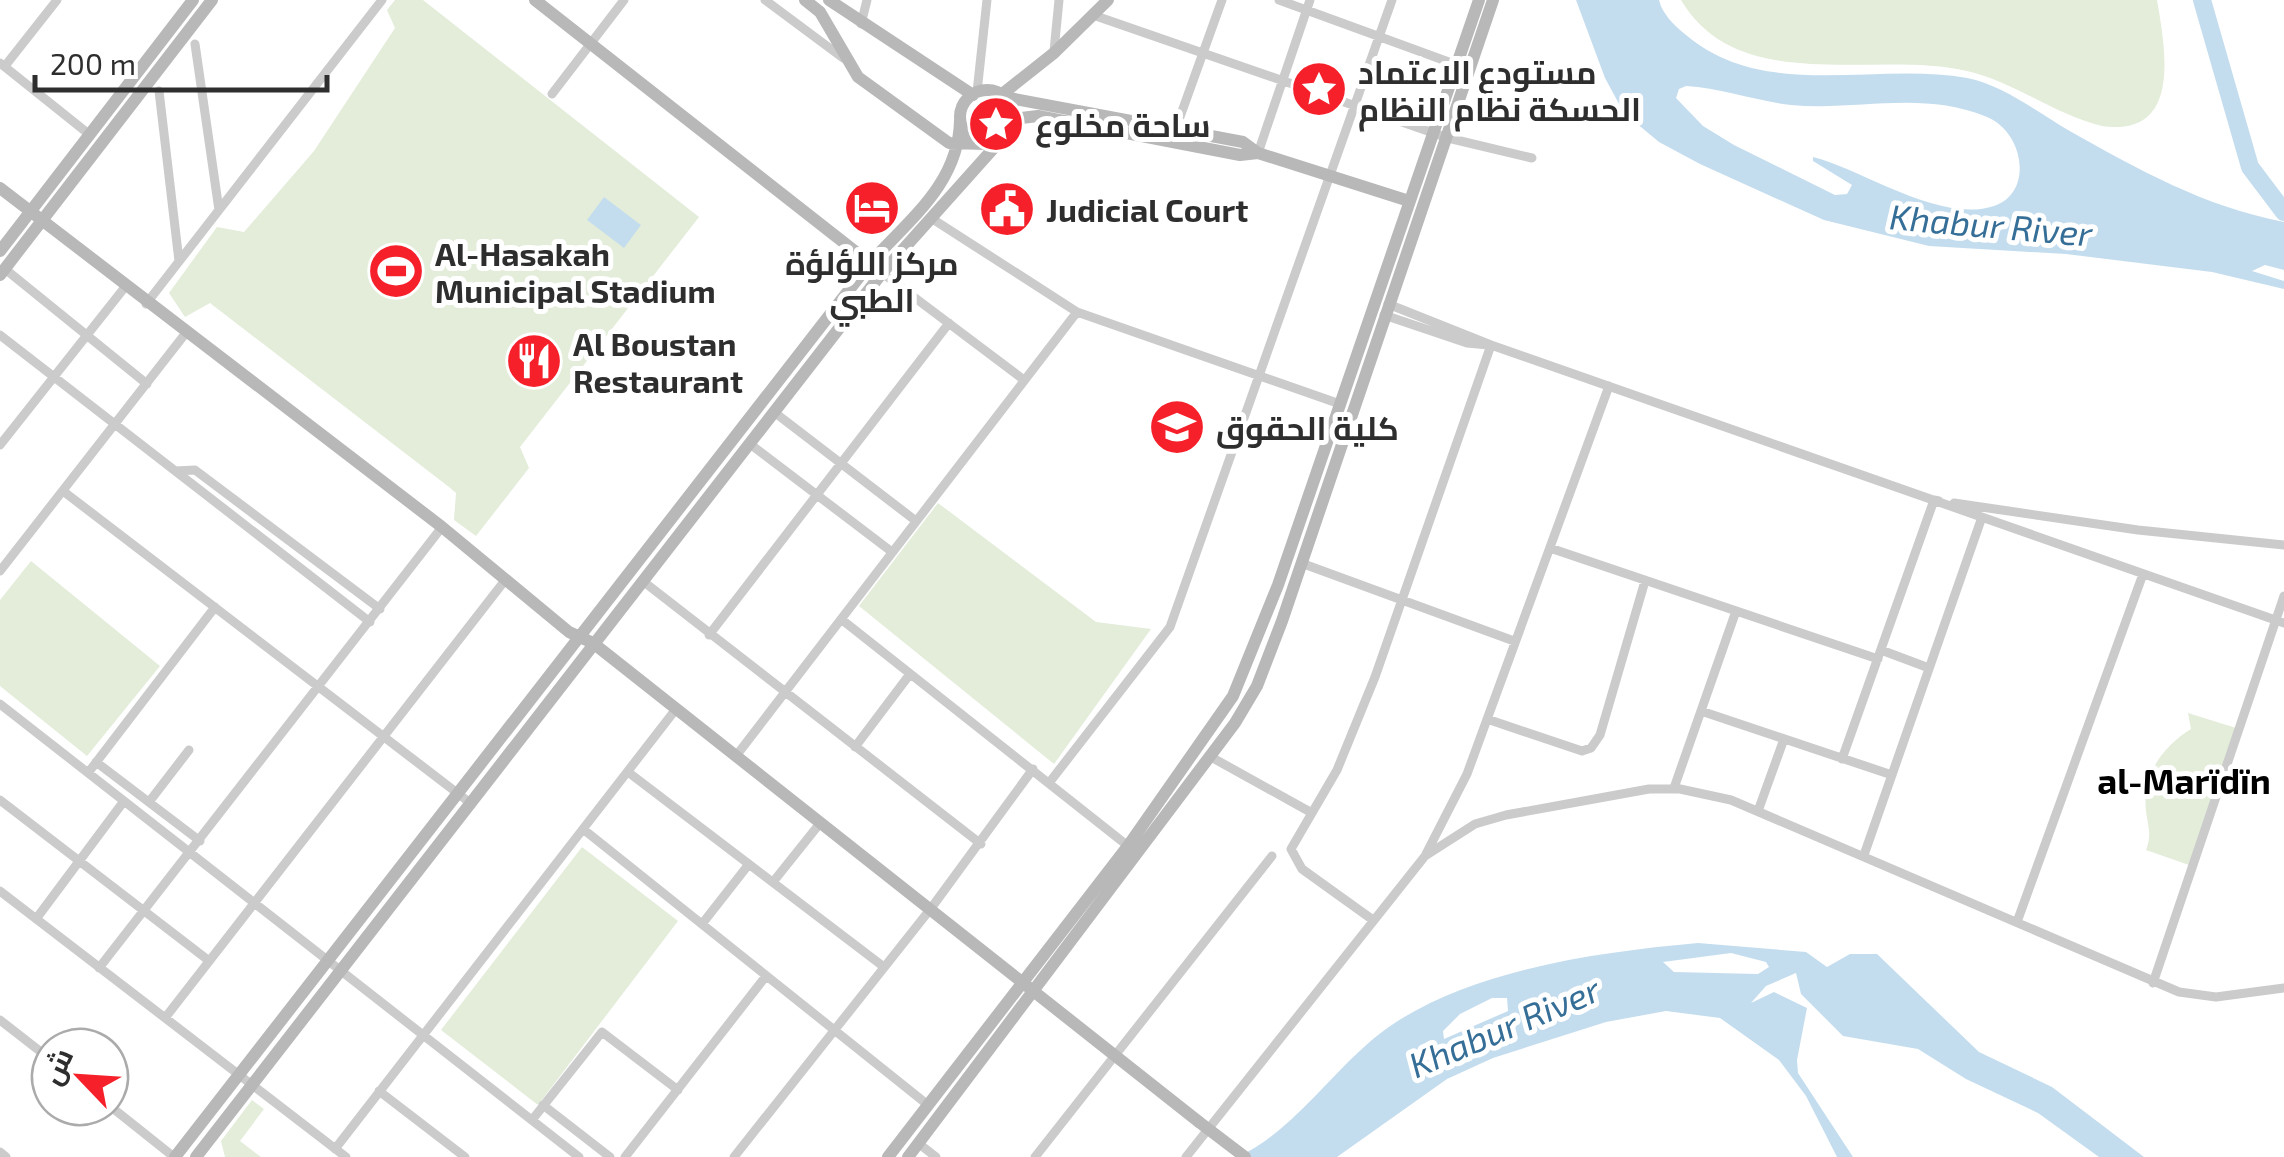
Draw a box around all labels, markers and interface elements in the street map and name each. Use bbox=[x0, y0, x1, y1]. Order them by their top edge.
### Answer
scale bar bbox=[35, 30, 328, 92]
text: 200 m bbox=[50, 45, 136, 81]
place label: مستودع الاعتماد الحسكة نظام النظام bbox=[1358, 52, 1641, 132]
place icon: مستودع الاعتماد الحسكة نظام النظام bbox=[1289, 59, 1349, 119]
place icon: ساحة مخلوع bbox=[966, 94, 1026, 154]
place label: ساحة مخلوع bbox=[1035, 105, 1211, 148]
hotel icon: مركز اللؤلؤة الطبي bbox=[842, 178, 902, 238]
public building icon: Judicial Court bbox=[977, 179, 1037, 239]
place label: Judicial Court bbox=[1046, 190, 1248, 228]
water label: Khabur River bbox=[1888, 194, 2095, 254]
place label: Al-Hasakah Municipal Stadium bbox=[435, 234, 716, 309]
sports icon: Al-Hasakah Municipal Stadium bbox=[366, 241, 426, 301]
place label: مركز اللؤلؤة الطبي bbox=[785, 243, 959, 327]
place label: Al Boustan Restaurant bbox=[573, 324, 743, 399]
restaurant icon: Al Boustan Restaurant bbox=[504, 331, 564, 391]
school or university icon: كلية الحقوق bbox=[1147, 397, 1207, 457]
place label: كلية الحقوق bbox=[1216, 408, 1399, 449]
district label: al-Marïdïn bbox=[2097, 759, 2271, 801]
water label: Khabur River bbox=[1402, 966, 1607, 1085]
north arrow bbox=[30, 1027, 130, 1127]
text: ش bbox=[33, 1043, 80, 1090]

